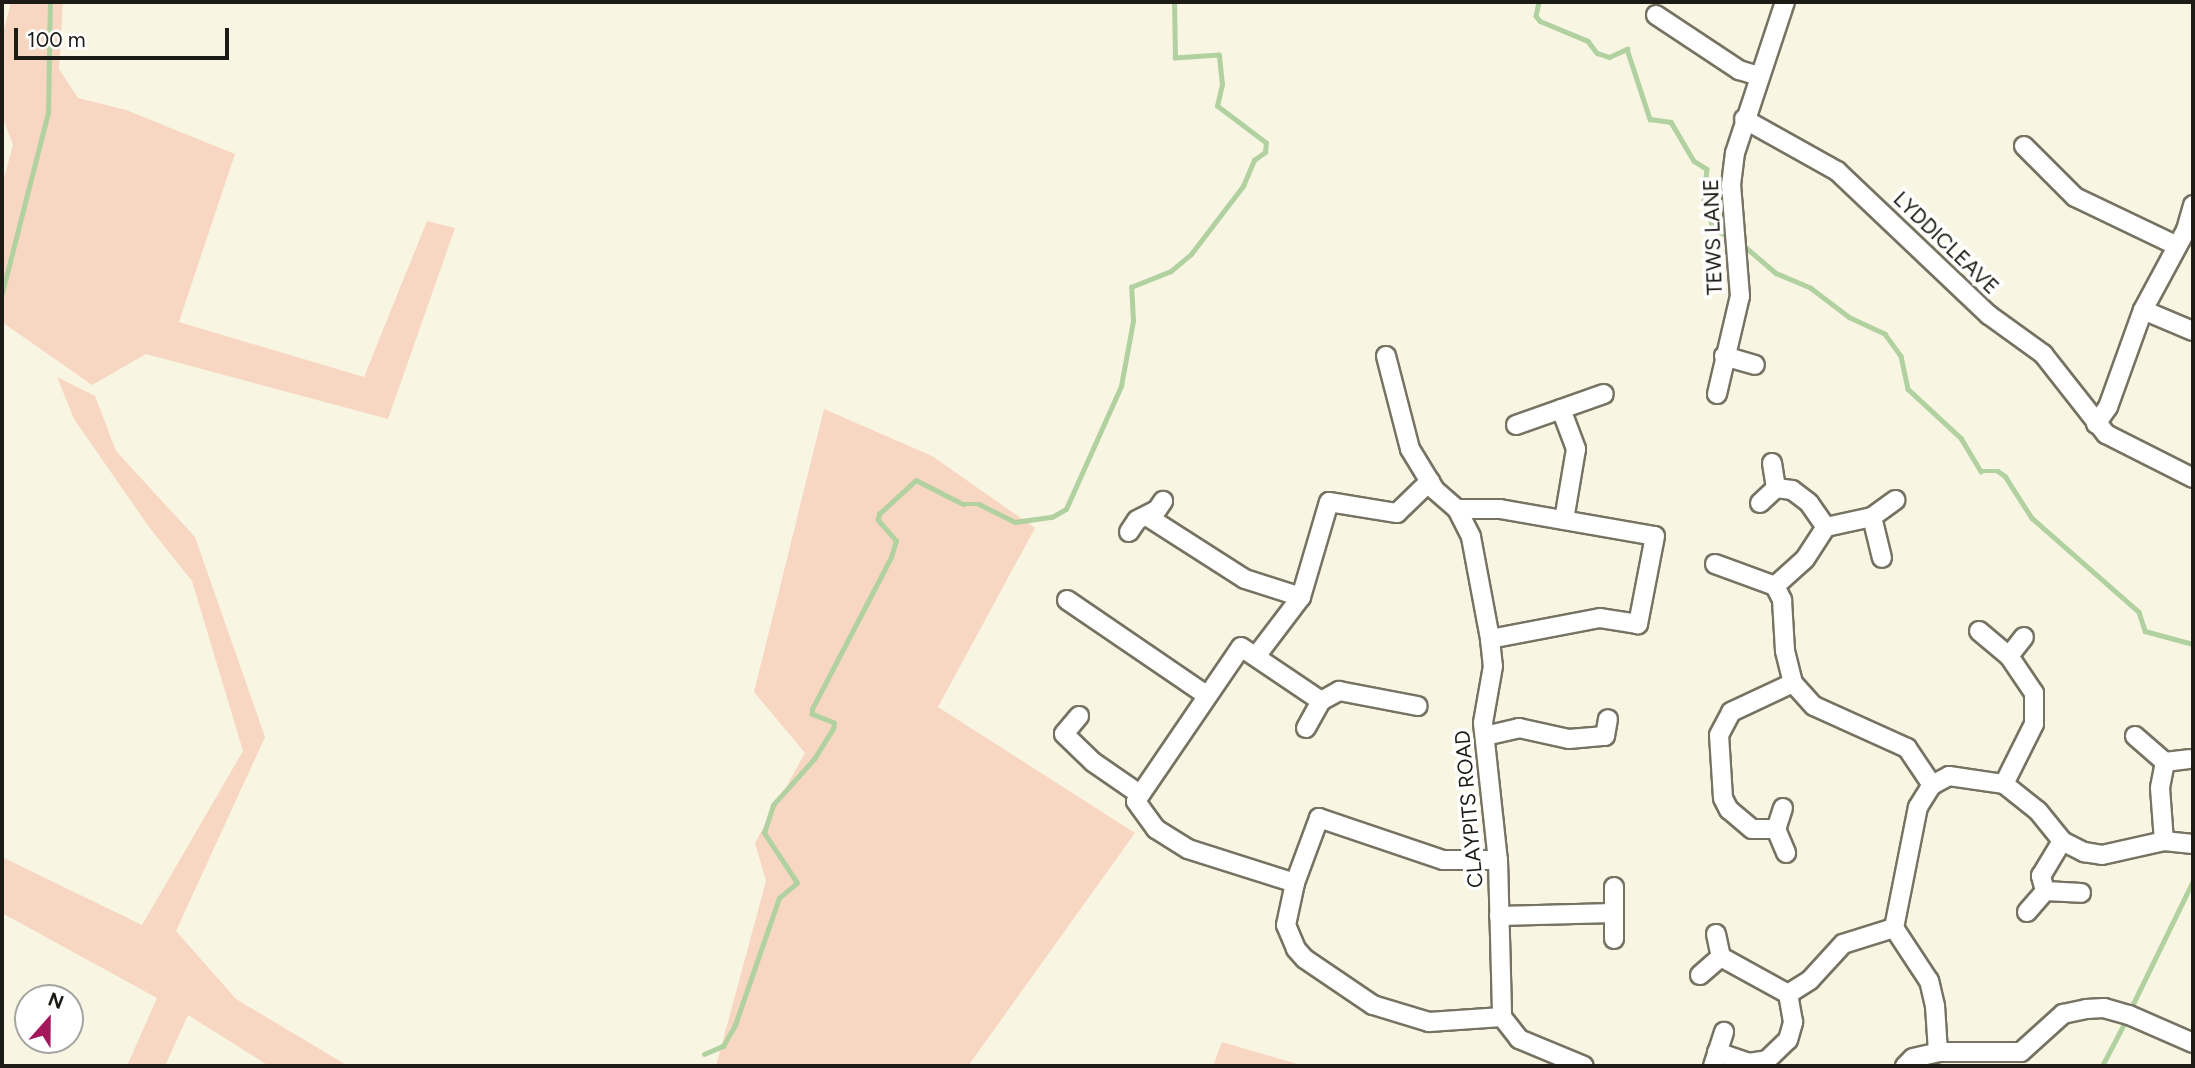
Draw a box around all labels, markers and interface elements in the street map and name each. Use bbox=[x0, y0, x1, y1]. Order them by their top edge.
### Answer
scale bar bbox=[18, 14, 233, 58]
text: 100 m bbox=[27, 27, 86, 52]
street label: TEWS LANE bbox=[1698, 179, 1728, 295]
street label: LYDDICLEAVE bbox=[1888, 186, 2004, 300]
street label: CLAYPITS ROAD bbox=[1450, 729, 1488, 889]
north arrow bbox=[14, 984, 84, 1054]
text: N bbox=[45, 987, 67, 1014]

